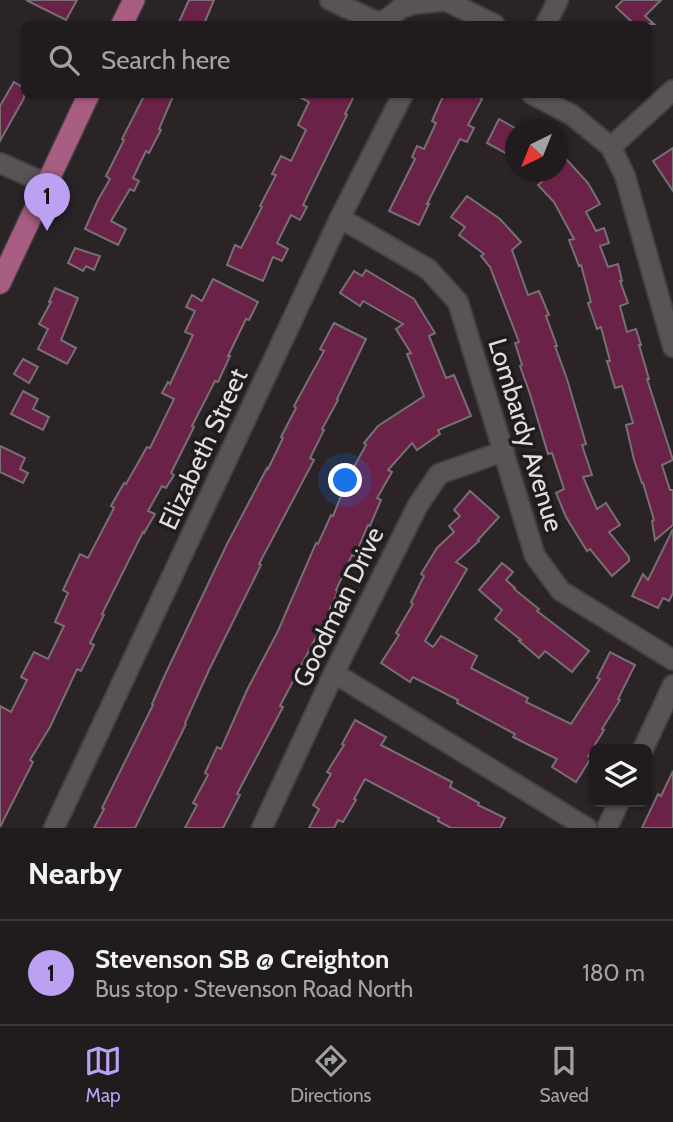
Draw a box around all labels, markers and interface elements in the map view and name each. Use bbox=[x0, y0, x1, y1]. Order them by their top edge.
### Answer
search box bbox=[21, 21, 652, 98]
icon: search bbox=[45, 41, 83, 79]
text: Search here bbox=[101, 44, 230, 76]
north arrow bbox=[505, 119, 568, 182]
pin: 1 bbox=[24, 173, 70, 231]
street label: Lombardy Avenue bbox=[481, 334, 571, 536]
street label: Elizabeth Street bbox=[152, 363, 254, 535]
your location bbox=[328, 463, 362, 497]
street label: Goodman Drive bbox=[285, 522, 391, 692]
map controls bbox=[589, 744, 652, 807]
button: layers bbox=[589, 744, 652, 807]
text: Nearby bbox=[28, 855, 122, 892]
text: Stevenson SB @ Creighton bbox=[95, 943, 389, 975]
text: 1 bbox=[47, 959, 55, 987]
text: 180 m bbox=[582, 959, 645, 987]
text: Bus stop · Stevenson Road North bbox=[95, 975, 413, 1003]
tab: Map bbox=[84, 1042, 122, 1107]
tab: Directions bbox=[290, 1042, 371, 1107]
tab: Saved bbox=[540, 1042, 589, 1107]

